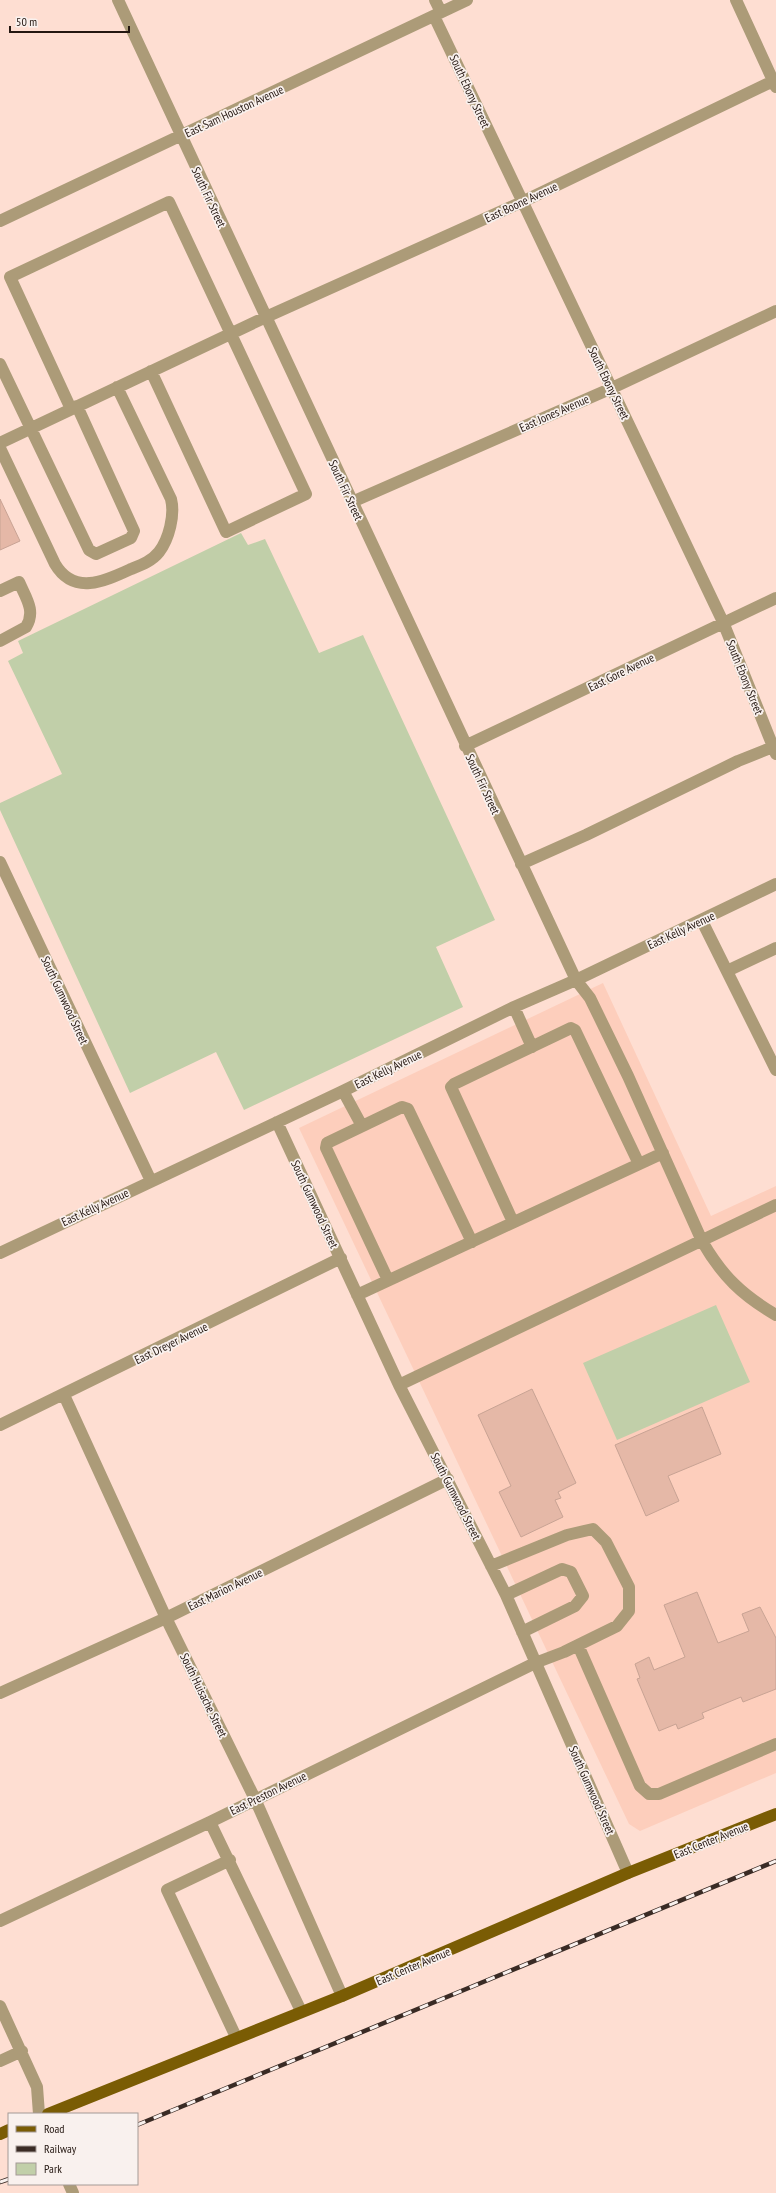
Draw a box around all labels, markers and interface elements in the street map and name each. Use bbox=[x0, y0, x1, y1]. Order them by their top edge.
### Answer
scale bar bbox=[10, 8, 129, 34]
text: 50 m bbox=[16, 14, 37, 29]
street label: South Ebony Street bbox=[447, 52, 494, 131]
street label: East Sam Houston Avenue bbox=[182, 82, 286, 140]
street label: South Fir Street bbox=[188, 164, 230, 230]
street label: East Boone Avenue bbox=[482, 179, 560, 225]
street label: South Ebony Street bbox=[585, 344, 633, 422]
street label: East Jones Avenue bbox=[517, 391, 591, 435]
street label: South Fir Street bbox=[325, 457, 367, 523]
street label: South Ebony Street bbox=[723, 638, 767, 717]
street label: East Gore Avenue bbox=[585, 650, 657, 694]
street label: South Fir Street bbox=[462, 751, 504, 817]
street label: East Kelly Avenue bbox=[645, 908, 717, 952]
street label: South Gumwood Street bbox=[38, 954, 92, 1047]
street label: East Kelly Avenue bbox=[352, 1046, 424, 1092]
street label: South Gumwood Street bbox=[288, 1158, 342, 1251]
street label: East Kelly Avenue bbox=[59, 1185, 131, 1229]
street label: East Dreyer Avenue bbox=[132, 1319, 210, 1367]
street label: South Gumwood Street bbox=[428, 1450, 485, 1543]
street label: East Marion Avenue bbox=[185, 1564, 265, 1614]
street label: South Huisache Street bbox=[177, 1651, 231, 1740]
street label: South Gumwood Street bbox=[566, 1743, 619, 1837]
street label: East Preston Avenue bbox=[227, 1768, 309, 1818]
street label: East Center Avenue bbox=[671, 1818, 751, 1862]
street label: East Center Avenue bbox=[374, 1944, 452, 1988]
legend bbox=[8, 2113, 138, 2185]
text: Road bbox=[44, 2121, 64, 2136]
text: Railway bbox=[44, 2141, 77, 2156]
text: Park bbox=[44, 2161, 62, 2176]

